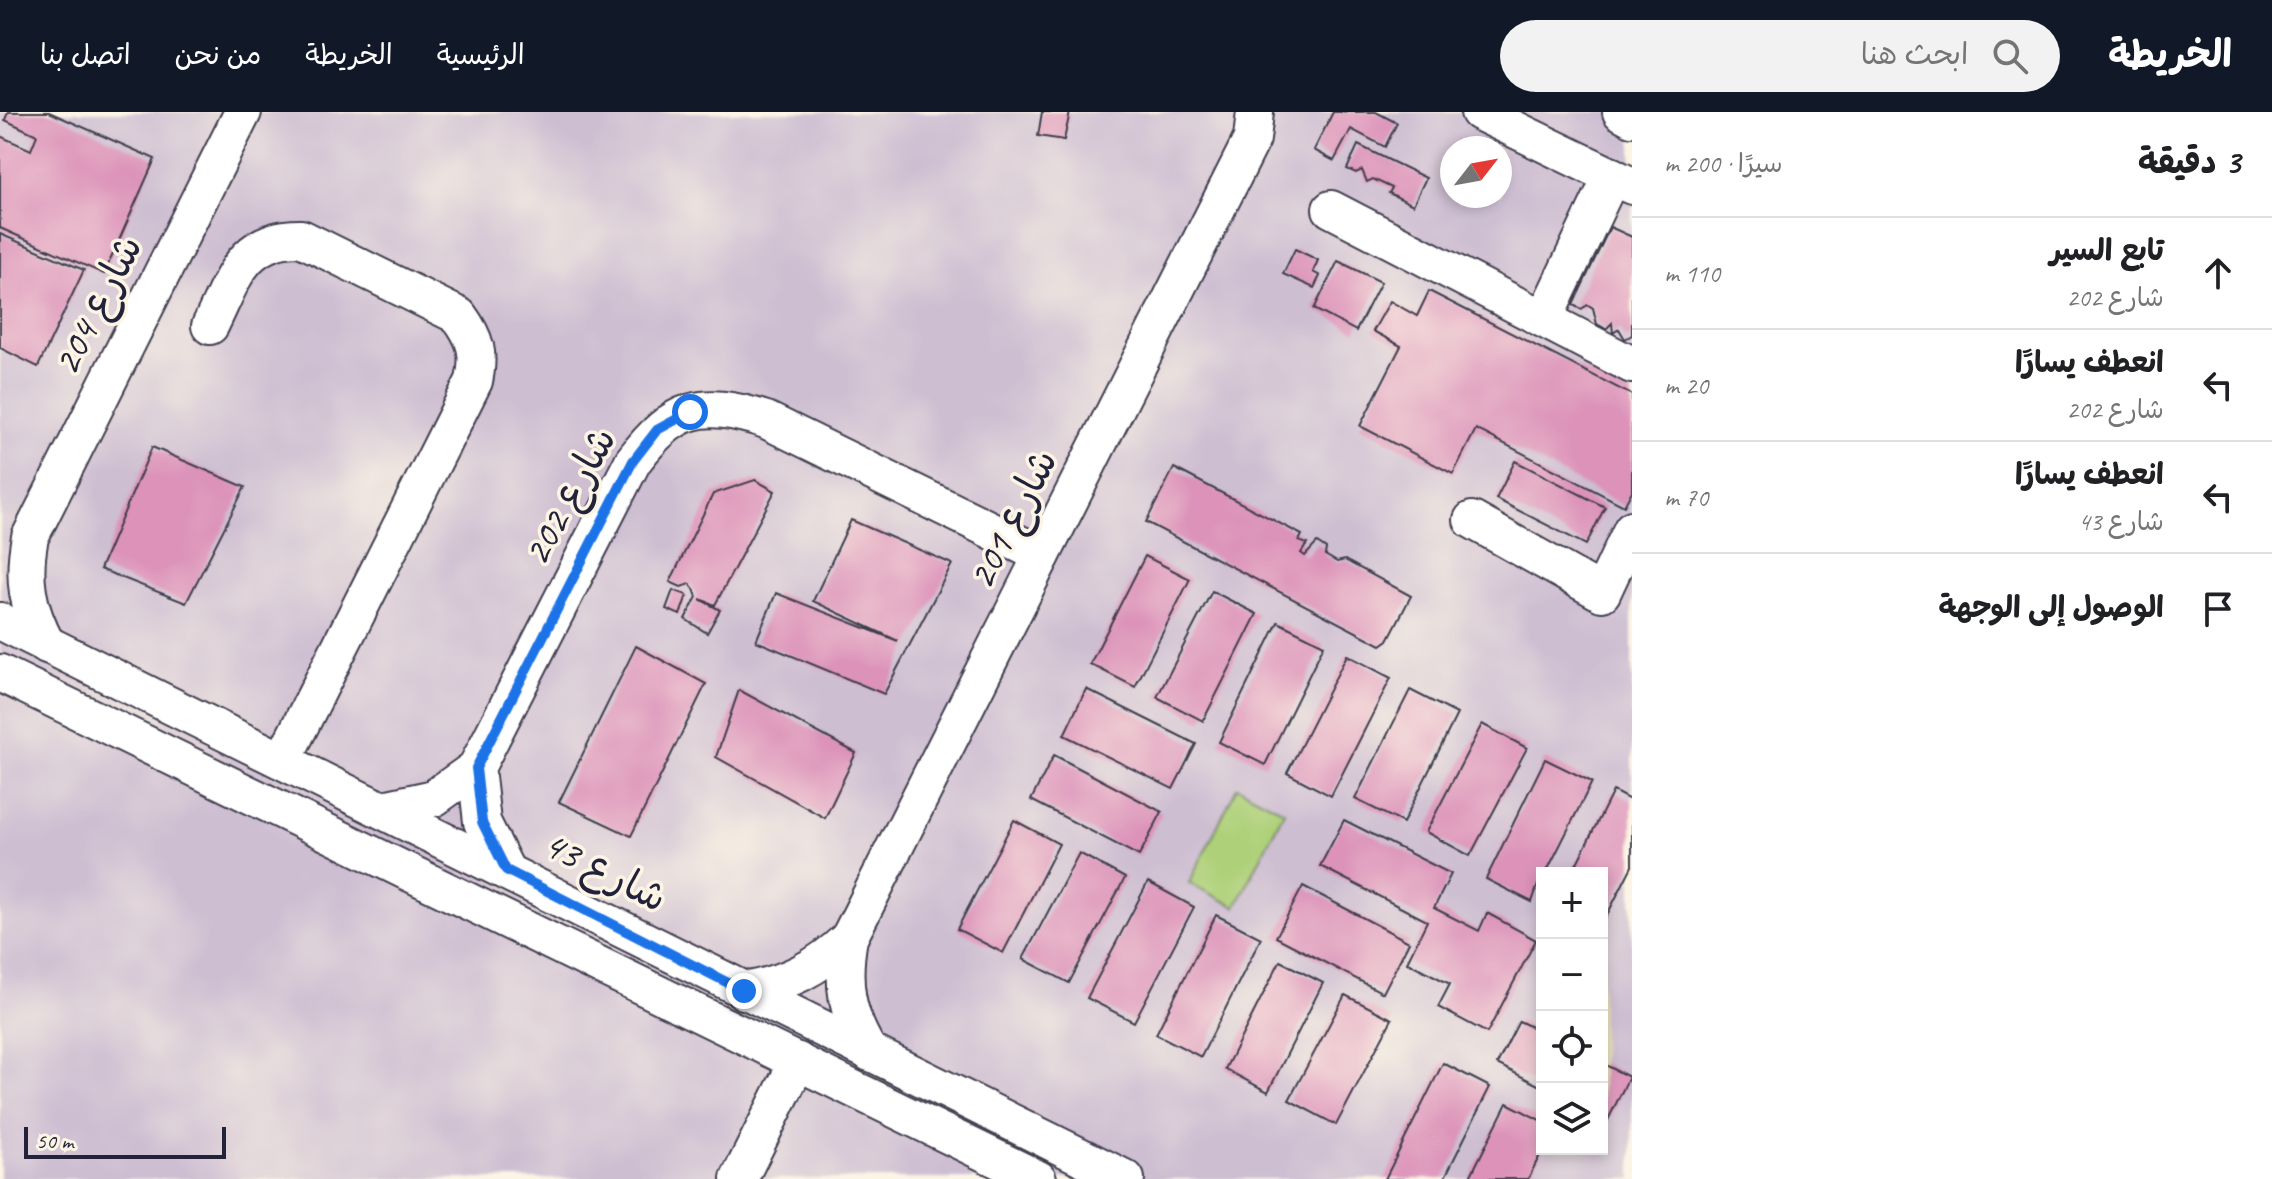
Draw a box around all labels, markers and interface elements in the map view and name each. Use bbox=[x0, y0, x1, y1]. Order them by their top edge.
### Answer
search box bbox=[1500, 20, 2060, 92]
text: الخريطة bbox=[2108, 31, 2232, 78]
icon: search bbox=[1988, 34, 2032, 78]
text: ابحث هنا bbox=[1861, 35, 1968, 73]
text: اتصل بنا bbox=[40, 37, 131, 72]
text: من نحن bbox=[175, 37, 261, 72]
text: الخريطة bbox=[305, 37, 393, 72]
text: الرئيسية bbox=[437, 37, 525, 72]
north arrow bbox=[1440, 136, 1512, 208]
text: 3 دقيقة bbox=[2138, 140, 2240, 183]
text: سيرًا · 200 m bbox=[1664, 147, 1783, 180]
street label: شارع 204 bbox=[41, 227, 155, 384]
text: تابع السير bbox=[2050, 231, 2164, 269]
icon: ahead bbox=[2196, 251, 2240, 295]
text: 110 m bbox=[1664, 257, 1720, 290]
text: شارع 202 bbox=[2066, 281, 2164, 314]
text: انعطف يسارًا bbox=[2015, 343, 2164, 381]
icon: left bbox=[2196, 363, 2240, 407]
text: 20 m bbox=[1664, 369, 1708, 402]
text: شارع 202 bbox=[2066, 393, 2164, 426]
route start bbox=[672, 394, 708, 430]
street label: شارع 202 bbox=[511, 418, 629, 575]
street label: شارع 201 bbox=[956, 441, 1070, 598]
text: انعطف يسارًا bbox=[2015, 455, 2164, 493]
icon: left bbox=[2196, 475, 2240, 519]
text: 70 m bbox=[1664, 481, 1708, 514]
text: شارع 43 bbox=[2078, 505, 2164, 538]
icon: arrive bbox=[2196, 587, 2240, 631]
text: الوصول إلى الوجهة bbox=[1939, 588, 2164, 626]
street label: شارع 43 bbox=[534, 819, 675, 925]
map controls bbox=[1536, 867, 1608, 1155]
button: + bbox=[1536, 867, 1608, 939]
button: − bbox=[1536, 939, 1608, 1011]
route end bbox=[726, 973, 762, 1009]
button: locate bbox=[1536, 1011, 1608, 1083]
button: layers bbox=[1536, 1083, 1608, 1155]
scale bar bbox=[24, 1123, 226, 1159]
text: 50 m bbox=[36, 1127, 73, 1155]

